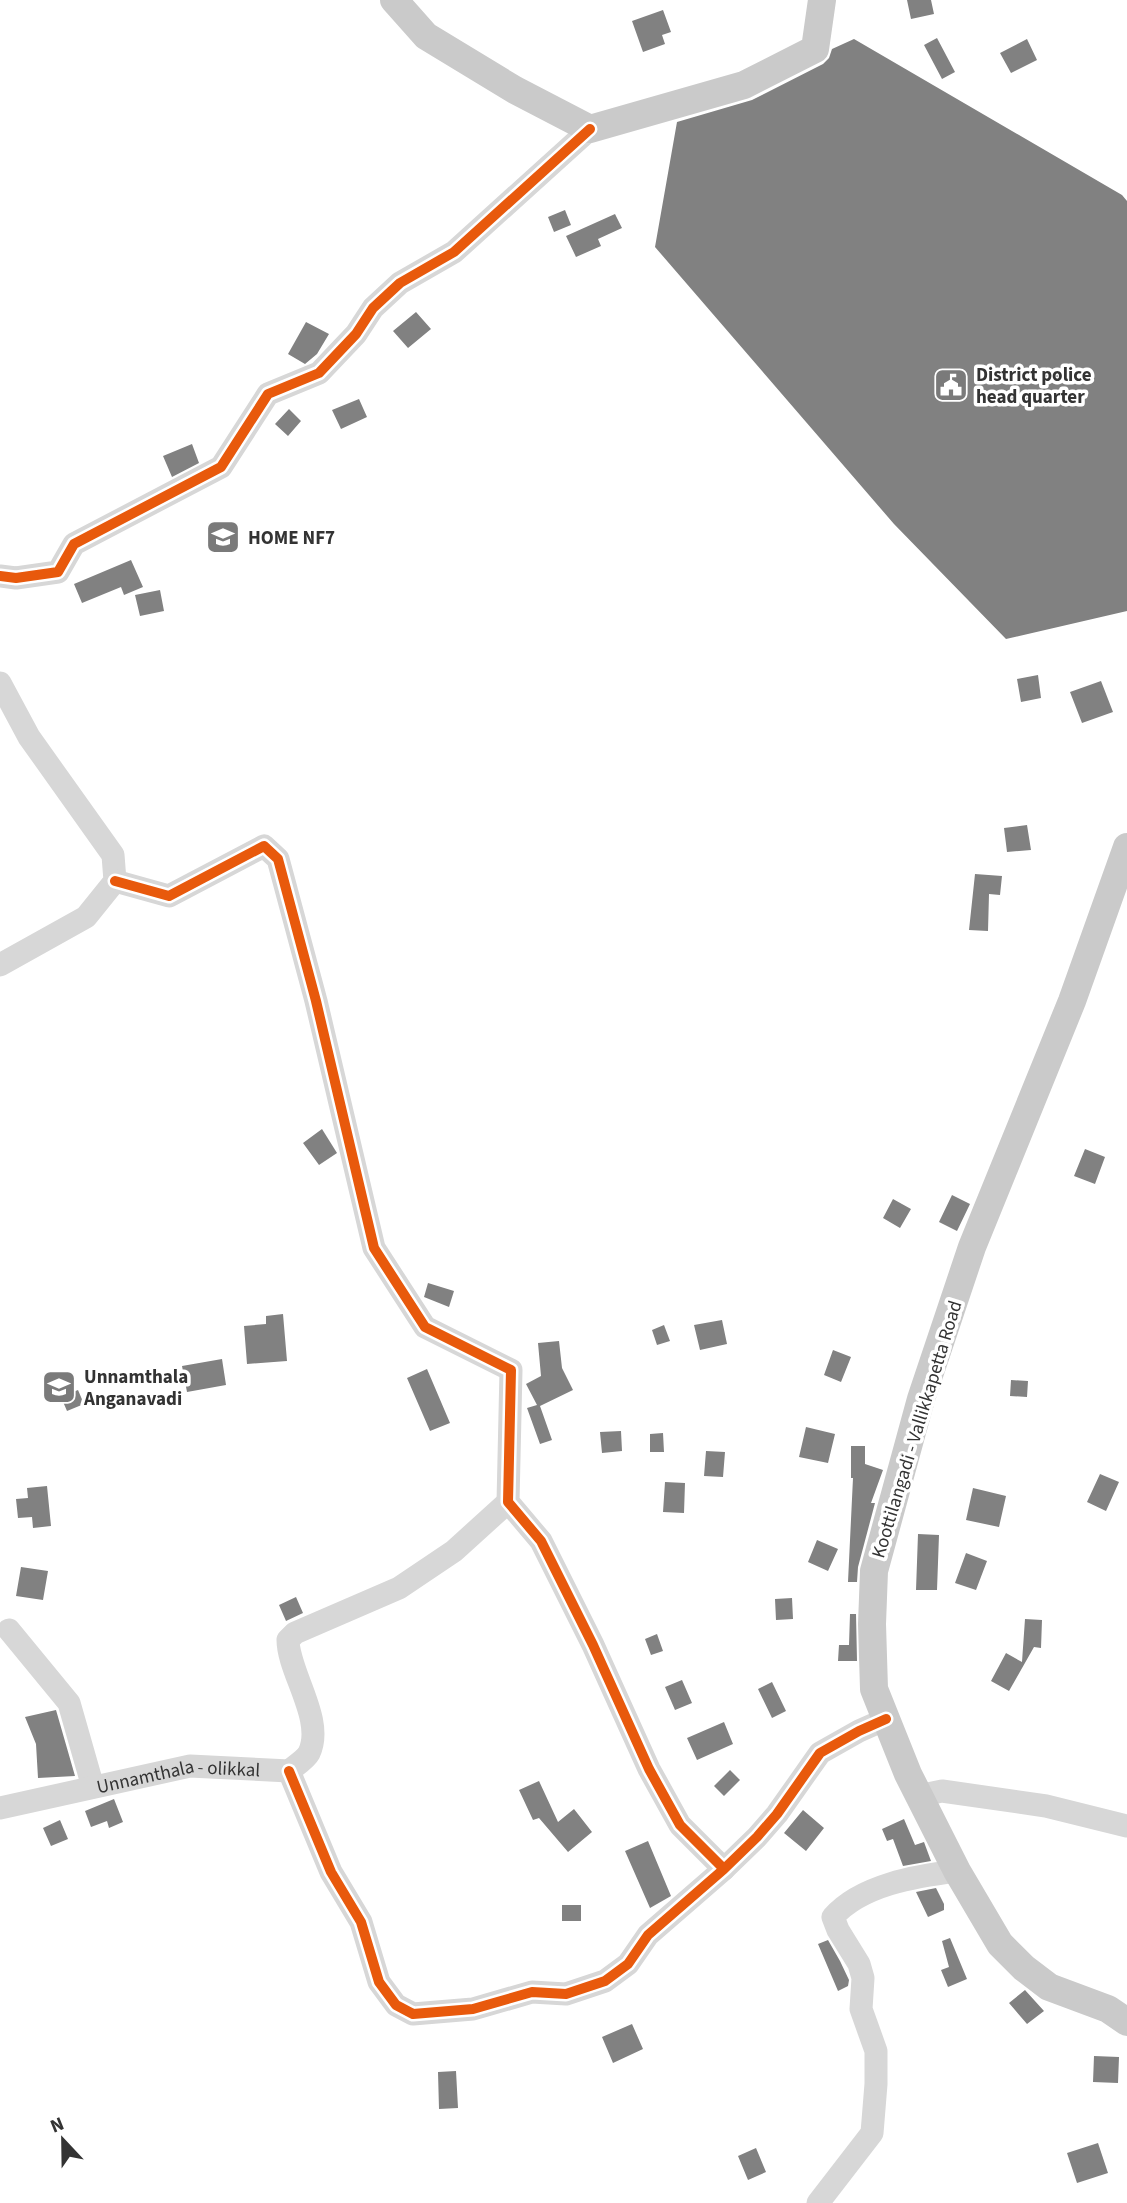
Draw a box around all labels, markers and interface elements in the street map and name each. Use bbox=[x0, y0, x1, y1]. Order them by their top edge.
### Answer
place label: District police head quarter bbox=[976, 362, 1092, 411]
public building icon: District police head quarter bbox=[932, 366, 970, 404]
school or university icon: HOME NF7 bbox=[204, 518, 242, 556]
place label: HOME NF7 bbox=[248, 525, 335, 552]
street label: Koottilangadi - Vallikkapetta Road bbox=[865, 1297, 970, 1562]
place label: Unnamthala Anganavadi bbox=[83, 1364, 188, 1413]
school or university icon: Unnamthala Anganavadi bbox=[40, 1368, 78, 1406]
street label: Unnamthala - olikkal bbox=[94, 1753, 261, 1801]
north arrow bbox=[28, 2105, 98, 2175]
text: N bbox=[46, 2111, 68, 2141]

